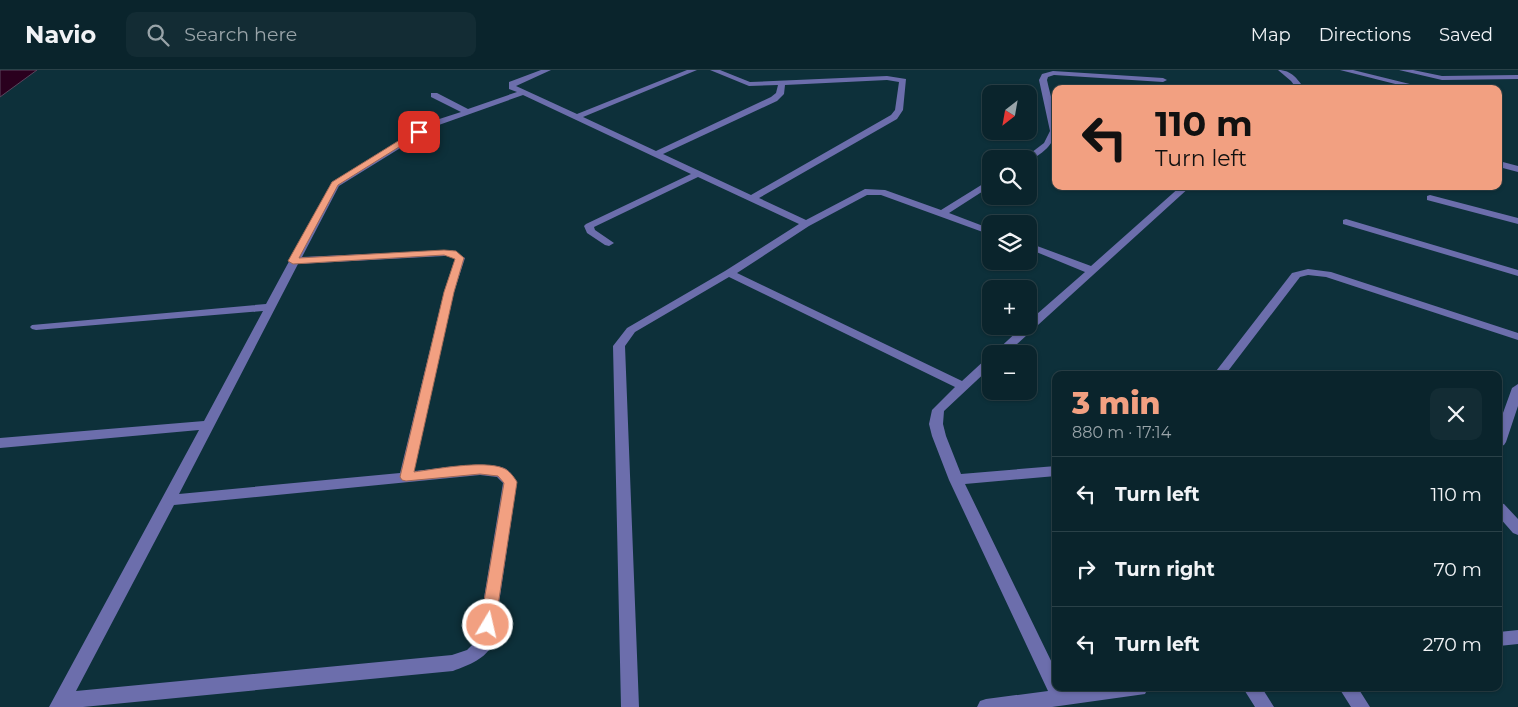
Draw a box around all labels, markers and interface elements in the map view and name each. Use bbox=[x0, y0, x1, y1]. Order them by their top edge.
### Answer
search box bbox=[126, 12, 476, 57]
text: Navio bbox=[25, 20, 96, 49]
icon: search bbox=[144, 21, 172, 49]
text: Search here bbox=[184, 23, 297, 46]
text: Map bbox=[1251, 24, 1291, 46]
text: Directions bbox=[1319, 24, 1411, 46]
text: Saved bbox=[1439, 24, 1493, 46]
north arrow bbox=[982, 85, 1038, 140]
map controls bbox=[982, 85, 1037, 400]
text: 110 m bbox=[1155, 102, 1253, 145]
icon: left bbox=[1072, 105, 1137, 170]
pin bbox=[398, 111, 440, 153]
icon: arrive bbox=[405, 118, 433, 146]
text: Turn left bbox=[1155, 145, 1247, 172]
button: search bbox=[982, 150, 1037, 205]
button: layers bbox=[982, 215, 1037, 270]
button: + bbox=[982, 280, 1037, 335]
button: − bbox=[982, 345, 1037, 400]
text: 3 min bbox=[1072, 385, 1160, 422]
button: close bbox=[1430, 388, 1482, 440]
text: 880 m · 17:14 bbox=[1072, 423, 1171, 442]
icon: left bbox=[1072, 480, 1100, 508]
text: Turn left bbox=[1115, 483, 1200, 506]
text: 110 m bbox=[1431, 483, 1482, 506]
icon: right bbox=[1072, 555, 1100, 583]
text: Turn right bbox=[1115, 558, 1215, 581]
text: 70 m bbox=[1433, 558, 1482, 581]
position arrow bbox=[461, 598, 513, 650]
icon: left bbox=[1072, 630, 1100, 658]
text: Turn left bbox=[1115, 633, 1200, 656]
text: 270 m bbox=[1423, 633, 1482, 656]

